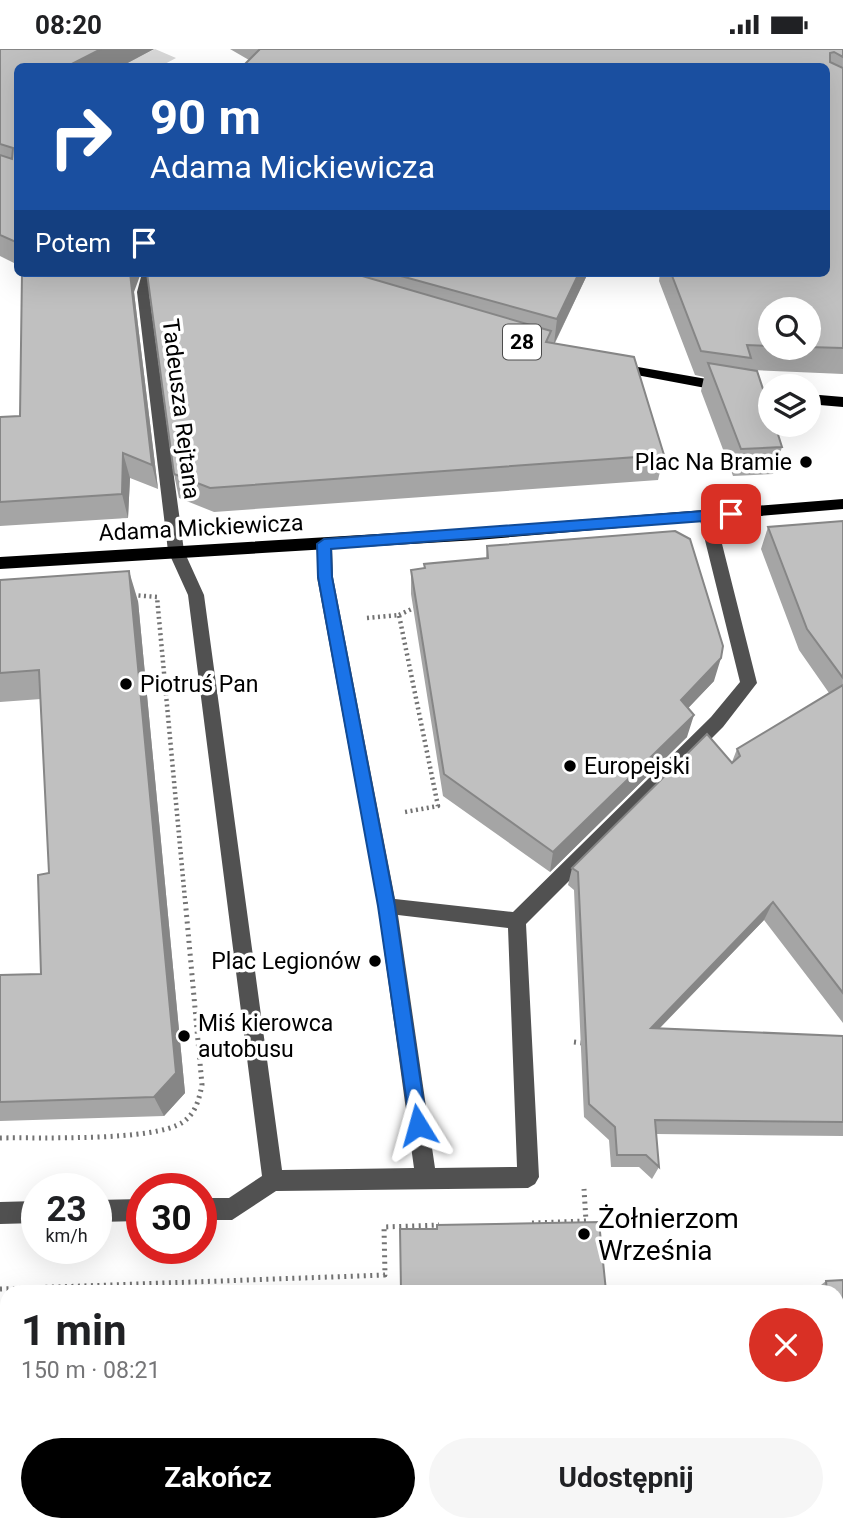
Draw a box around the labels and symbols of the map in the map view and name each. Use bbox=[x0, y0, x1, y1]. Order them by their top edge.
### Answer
street label: Tadeusza Rejtana bbox=[157, 317, 205, 501]
road number: 28 bbox=[503, 325, 541, 359]
place label: Plac Na Bramie bbox=[635, 449, 792, 476]
marker: Plac Na Bramie bbox=[798, 454, 814, 470]
pin bbox=[701, 484, 761, 544]
street label: Adama Mickiewicza bbox=[98, 509, 304, 547]
place label: Piotruś Pan bbox=[140, 671, 258, 698]
marker: Piotruś Pan bbox=[118, 676, 134, 692]
place label: Europejski bbox=[584, 753, 690, 780]
marker: Europejski bbox=[562, 758, 578, 774]
place label: Plac Legionów bbox=[211, 948, 361, 975]
marker: Plac Legionów bbox=[367, 953, 383, 969]
place label: Miś kierowca autobusu bbox=[198, 1010, 333, 1063]
marker: Miś kierowca autobusu bbox=[176, 1028, 192, 1044]
position arrow bbox=[381, 1088, 455, 1162]
speed limit sign: 30 bbox=[126, 1173, 217, 1264]
place label: Żołnierzom Września bbox=[598, 1202, 739, 1267]
marker: Żołnierzom Września bbox=[576, 1226, 592, 1242]

